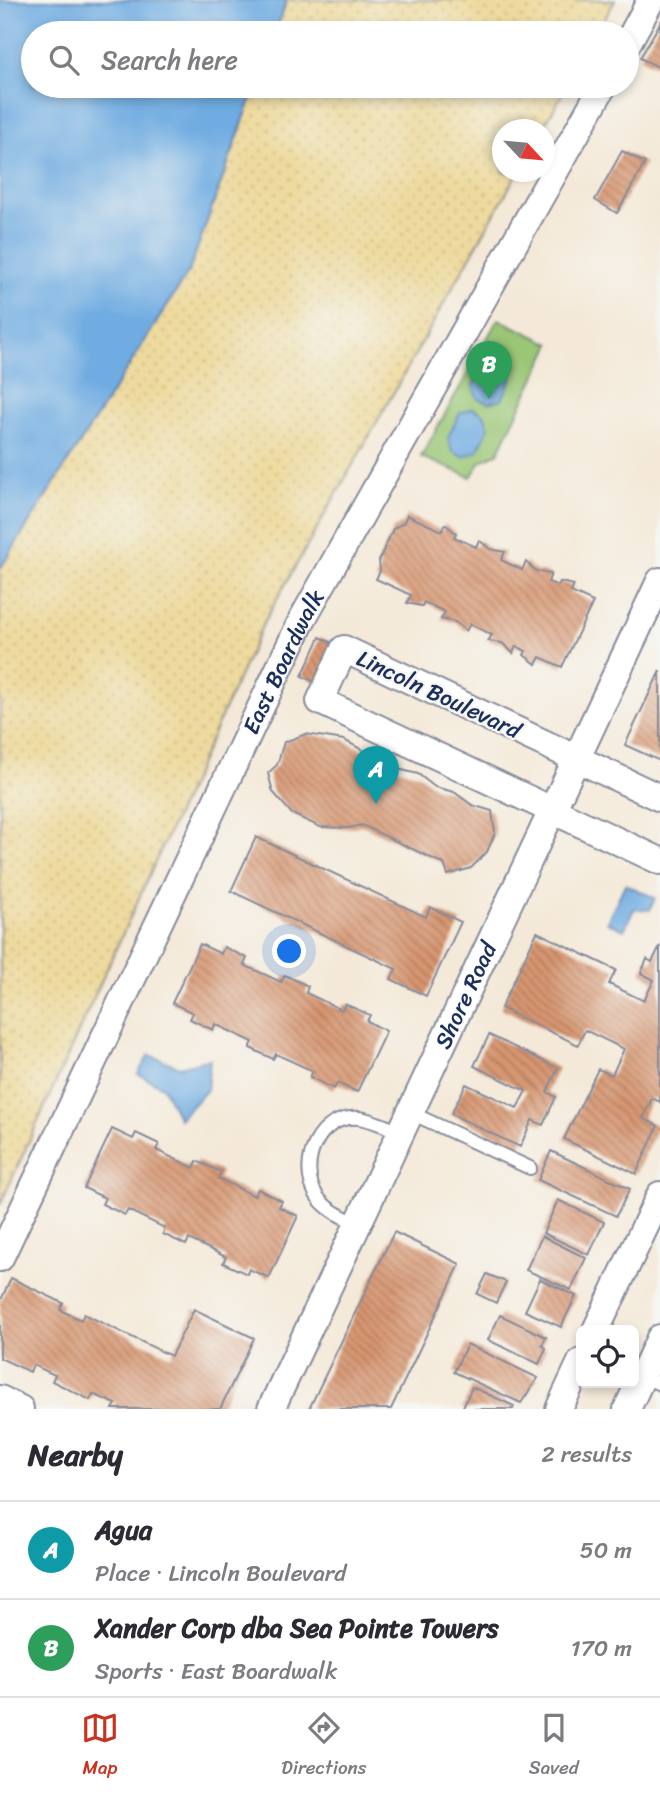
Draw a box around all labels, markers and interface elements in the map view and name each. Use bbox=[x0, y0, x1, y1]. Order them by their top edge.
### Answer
search box bbox=[21, 21, 639, 98]
text: Search here bbox=[101, 37, 238, 83]
icon: search bbox=[45, 41, 83, 79]
north arrow bbox=[492, 119, 555, 182]
pin: B bbox=[466, 341, 512, 399]
street label: East Boardwalk bbox=[231, 581, 336, 741]
street label: Lincoln Boulevard bbox=[350, 638, 530, 751]
pin: A bbox=[353, 746, 399, 804]
street label: Shore Road bbox=[423, 933, 509, 1056]
your location bbox=[272, 934, 306, 968]
map controls bbox=[576, 1325, 639, 1388]
button: locate bbox=[576, 1325, 639, 1388]
text: Nearby bbox=[28, 1428, 123, 1482]
text: 2 results bbox=[541, 1434, 632, 1475]
text: Agua bbox=[95, 1507, 152, 1553]
text: A bbox=[43, 1530, 59, 1571]
text: 50 m bbox=[580, 1530, 632, 1571]
text: Place · Lincoln Boulevard bbox=[95, 1553, 346, 1594]
text: Xander Corp dba Sea Pointe Towers bbox=[95, 1605, 499, 1651]
text: B bbox=[44, 1628, 58, 1669]
text: 170 m bbox=[571, 1628, 632, 1669]
text: Sports · East Boardwalk bbox=[95, 1651, 337, 1692]
tab: Map bbox=[81, 1709, 119, 1784]
tab: Directions bbox=[281, 1709, 367, 1784]
tab: Saved bbox=[529, 1709, 579, 1784]

